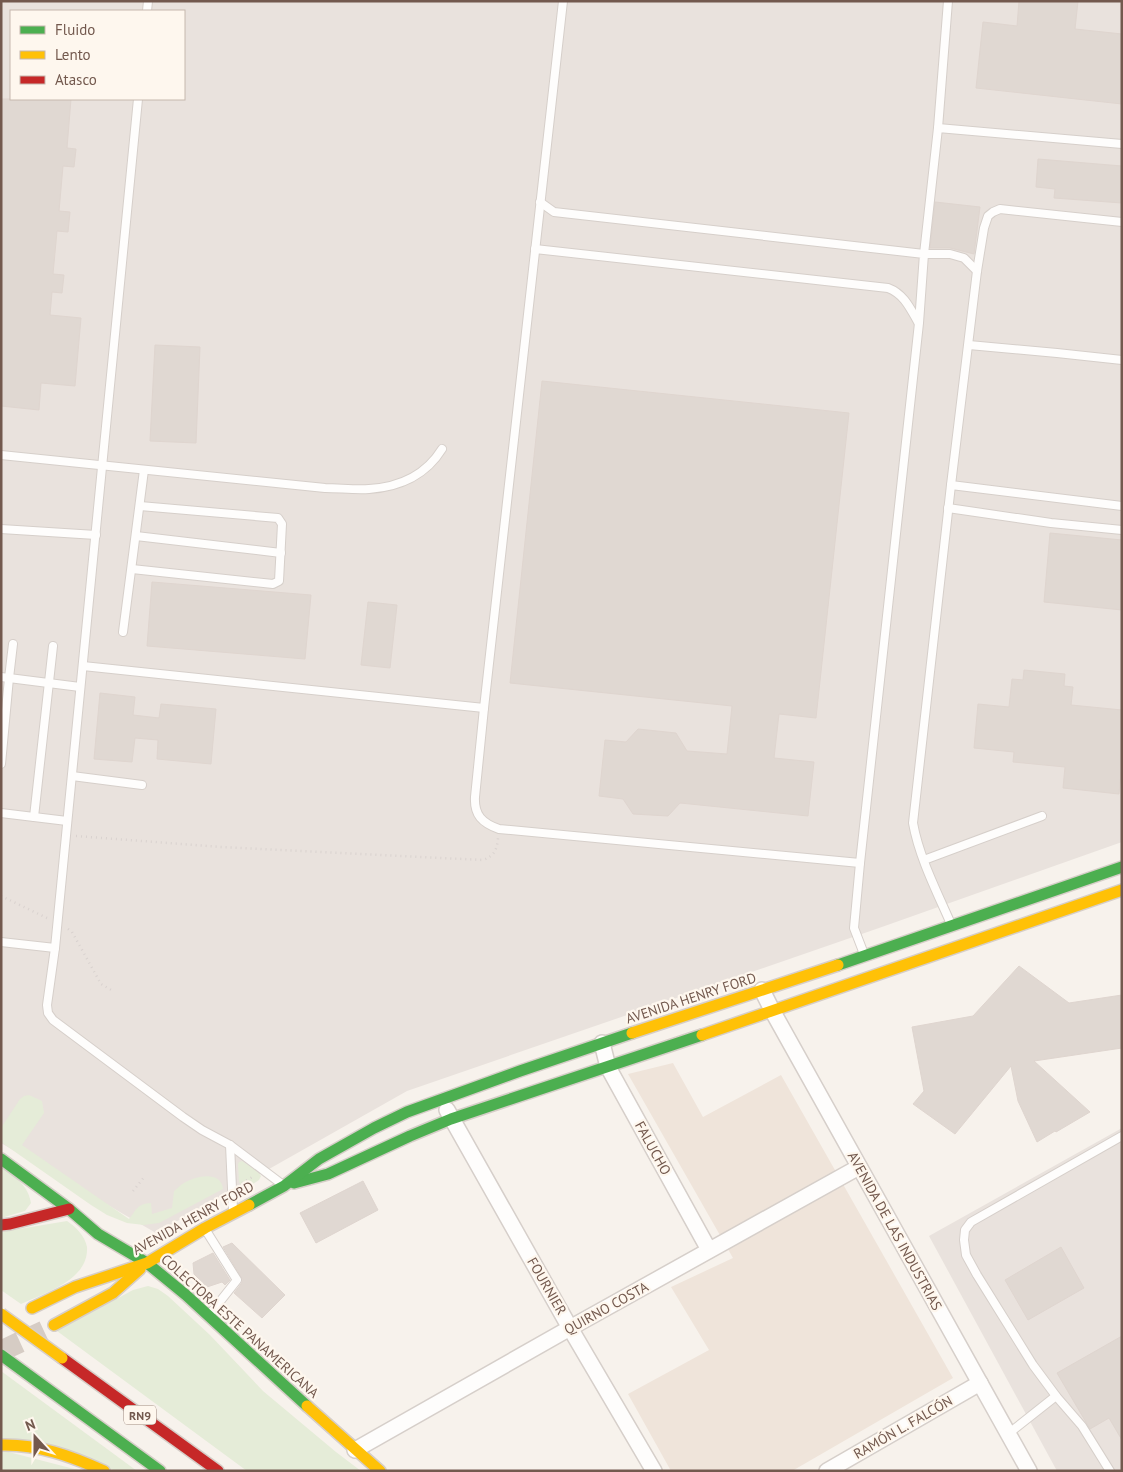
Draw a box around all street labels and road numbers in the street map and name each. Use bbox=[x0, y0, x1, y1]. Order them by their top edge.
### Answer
street label: AVENIDA HENRY FORD bbox=[624, 968, 758, 1028]
street label: FALUCHO bbox=[631, 1118, 675, 1178]
street label: AVENIDA DE LAS INDUSTRIAS bbox=[844, 1148, 946, 1314]
street label: AVENIDA HENRY FORD bbox=[129, 1177, 257, 1259]
street label: COLECTORA ESTE PANAMERICANA bbox=[157, 1250, 323, 1402]
street label: FOURNIER bbox=[523, 1254, 571, 1318]
street label: QUIRNO COSTA bbox=[561, 1277, 652, 1339]
street label: RAMÓN L. FALCÓN bbox=[850, 1391, 956, 1463]
road number: RN9 bbox=[124, 1406, 156, 1424]

